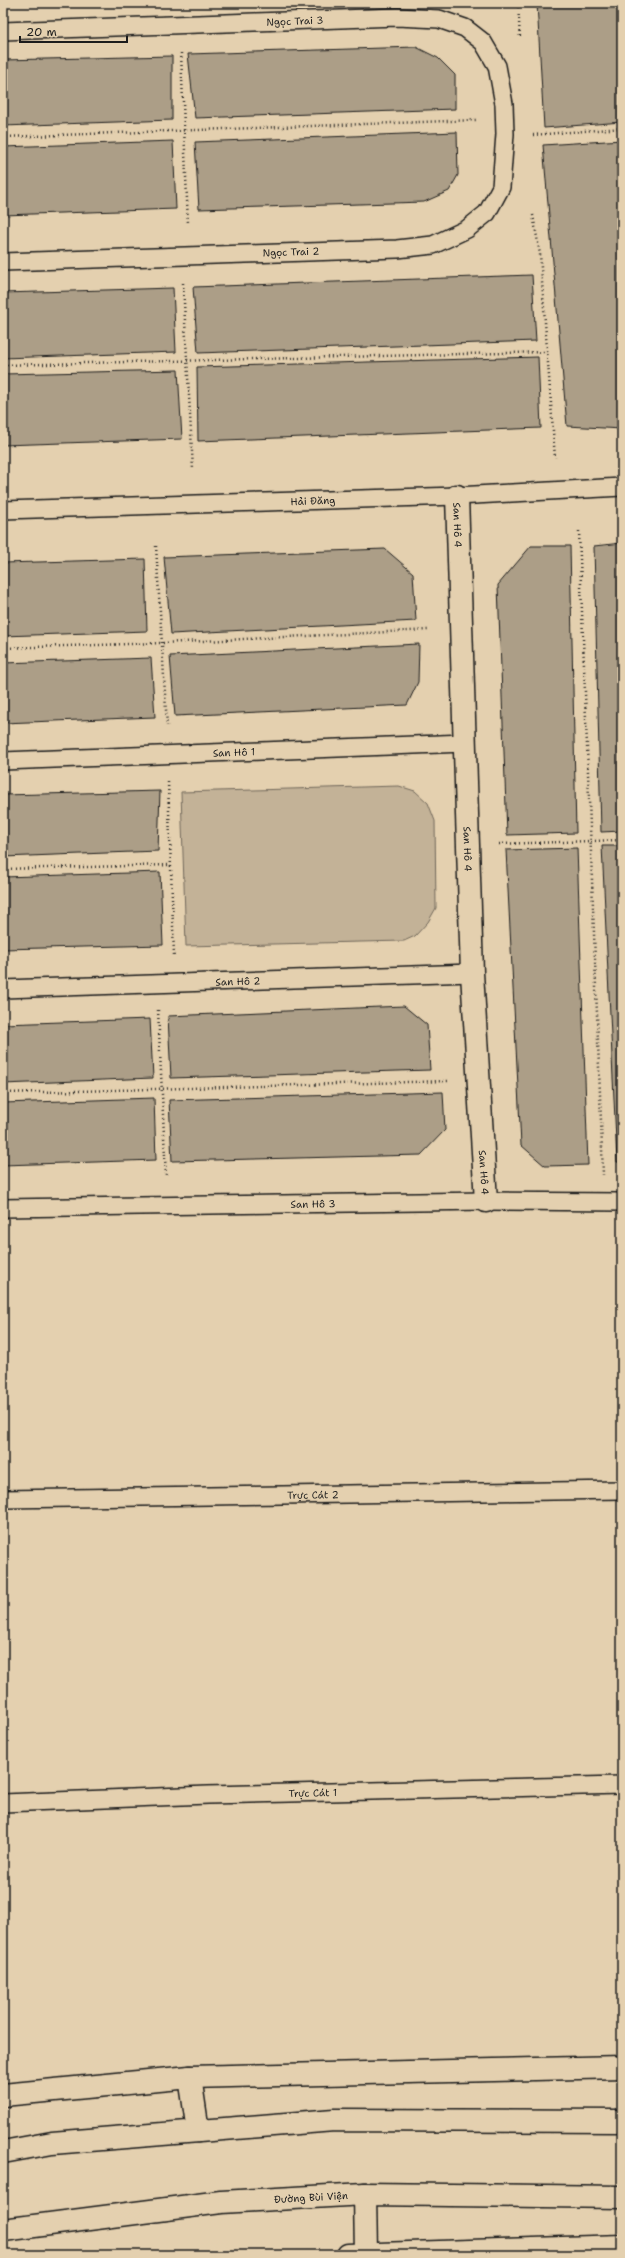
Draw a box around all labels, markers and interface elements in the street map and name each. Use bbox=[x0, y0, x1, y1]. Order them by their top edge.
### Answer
street label: Ngọc Trai 3 bbox=[266, 13, 323, 28]
scale bar bbox=[20, 18, 127, 44]
text: 20 m bbox=[26, 24, 57, 40]
street label: Ngọc Trai 2 bbox=[262, 245, 320, 259]
street label: Hải Đăng bbox=[290, 493, 335, 508]
street label: San Hô 4 bbox=[451, 502, 465, 548]
street label: San Hô 1 bbox=[212, 745, 255, 759]
street label: San Hô 4 bbox=[461, 826, 475, 872]
street label: San Hô 2 bbox=[215, 974, 261, 988]
street label: San Hô 4 bbox=[476, 1150, 492, 1195]
street label: San Hô 3 bbox=[290, 1197, 336, 1210]
street label: Trực Cát 2 bbox=[287, 1488, 339, 1501]
street label: Trực Cát 1 bbox=[288, 1785, 337, 1800]
street label: Đường Bùi Viện bbox=[274, 2188, 348, 2206]

